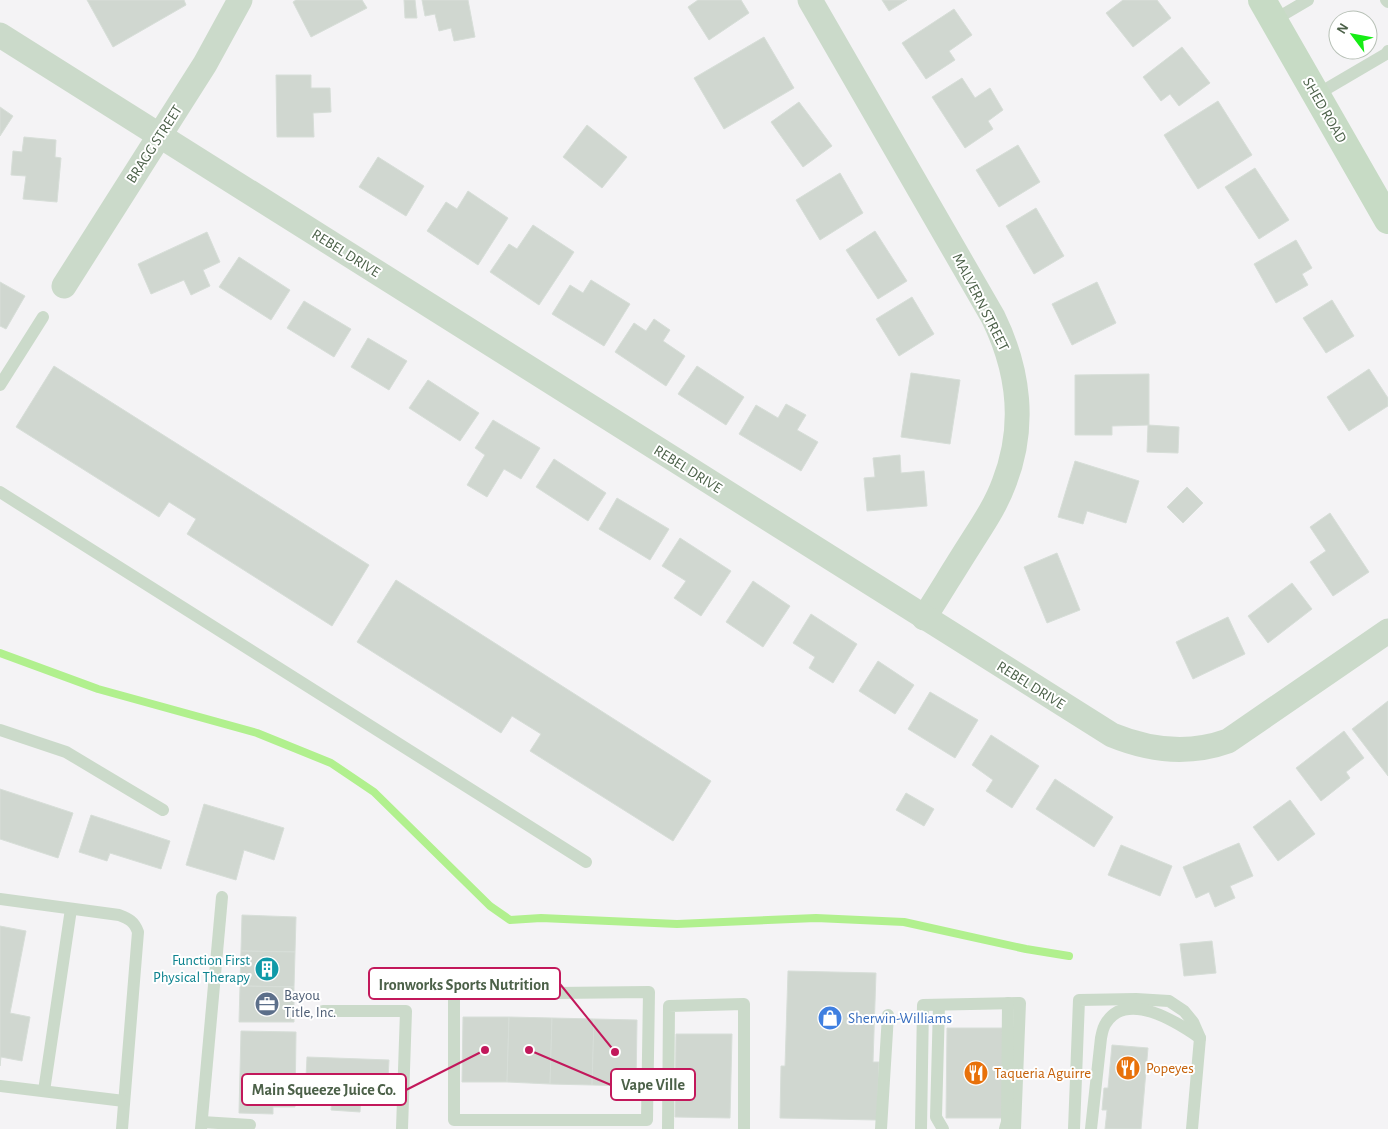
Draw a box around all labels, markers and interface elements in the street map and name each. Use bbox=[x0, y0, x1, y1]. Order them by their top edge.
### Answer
north arrow bbox=[1328, 10, 1378, 60]
text: N bbox=[1334, 21, 1351, 36]
street label: SHED ROAD bbox=[1300, 75, 1349, 146]
street label: BRAGG STREET bbox=[124, 102, 185, 186]
street label: REBEL DRIVE bbox=[309, 227, 382, 280]
street label: MALVERN STREET bbox=[950, 251, 1012, 354]
street label: REBEL DRIVE bbox=[651, 443, 724, 496]
street label: REBEL DRIVE bbox=[994, 659, 1067, 712]
place label: Function First Physical Therapy bbox=[153, 953, 251, 985]
building icon: Function First Physical Therapy bbox=[254, 956, 280, 982]
callout: Ironworks Sports Nutrition bbox=[369, 968, 560, 999]
text: Ironworks Sports Nutrition bbox=[379, 977, 549, 993]
place label: Bayou Title, Inc. bbox=[284, 988, 336, 1020]
office icon: Bayou Title, Inc. bbox=[254, 991, 280, 1017]
shop icon: Sherwin-Williams bbox=[817, 1005, 843, 1031]
place label: Sherwin-Williams bbox=[848, 1011, 952, 1026]
restaurant icon: Popeyes bbox=[1115, 1055, 1141, 1081]
restaurant icon: Taqueria Aguirre bbox=[963, 1060, 989, 1086]
place label: Popeyes bbox=[1146, 1061, 1194, 1076]
place label: Taqueria Aguirre bbox=[994, 1066, 1091, 1081]
callout: Vape Ville bbox=[611, 1069, 695, 1100]
callout: Main Squeeze Juice Co. bbox=[242, 1074, 406, 1105]
text: Vape Ville bbox=[621, 1077, 685, 1093]
text: Main Squeeze Juice Co. bbox=[252, 1082, 396, 1098]

